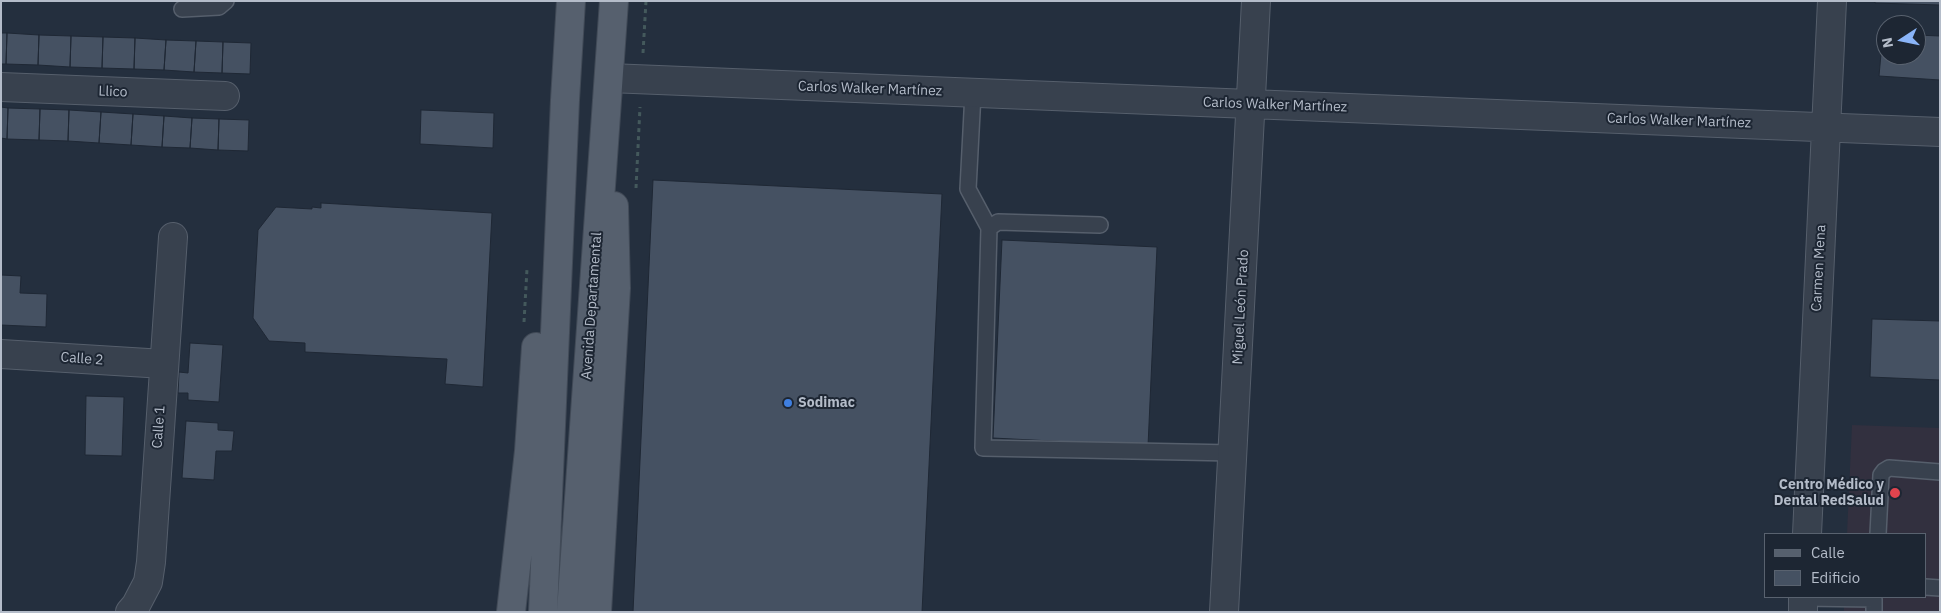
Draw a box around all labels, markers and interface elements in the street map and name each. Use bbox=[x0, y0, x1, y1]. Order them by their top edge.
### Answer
north arrow bbox=[1876, 15, 1926, 65]
text: N bbox=[1877, 36, 1897, 49]
street label: Carlos Walker Martínez bbox=[798, 78, 942, 100]
street label: Llico bbox=[98, 83, 128, 101]
street label: Carlos Walker Martínez bbox=[1203, 94, 1347, 116]
street label: Carlos Walker Martínez bbox=[1607, 110, 1751, 132]
street label: Carmen Mena bbox=[1808, 224, 1830, 312]
street label: Avenida Departamental bbox=[578, 232, 606, 380]
street label: Miguel León Prado bbox=[1230, 249, 1252, 365]
street label: Calle 2 bbox=[60, 349, 104, 369]
place label: Sodimac bbox=[798, 395, 855, 411]
marker: Sodimac bbox=[782, 397, 794, 409]
street label: Calle 1 bbox=[149, 405, 169, 449]
place label: Centro Médico y Dental RedSalud bbox=[1774, 477, 1884, 510]
marker: Centro Médico y Dental RedSalud bbox=[1888, 486, 1902, 500]
legend bbox=[1764, 533, 1926, 598]
text: Calle bbox=[1811, 543, 1845, 562]
text: Edificio bbox=[1811, 568, 1860, 587]

